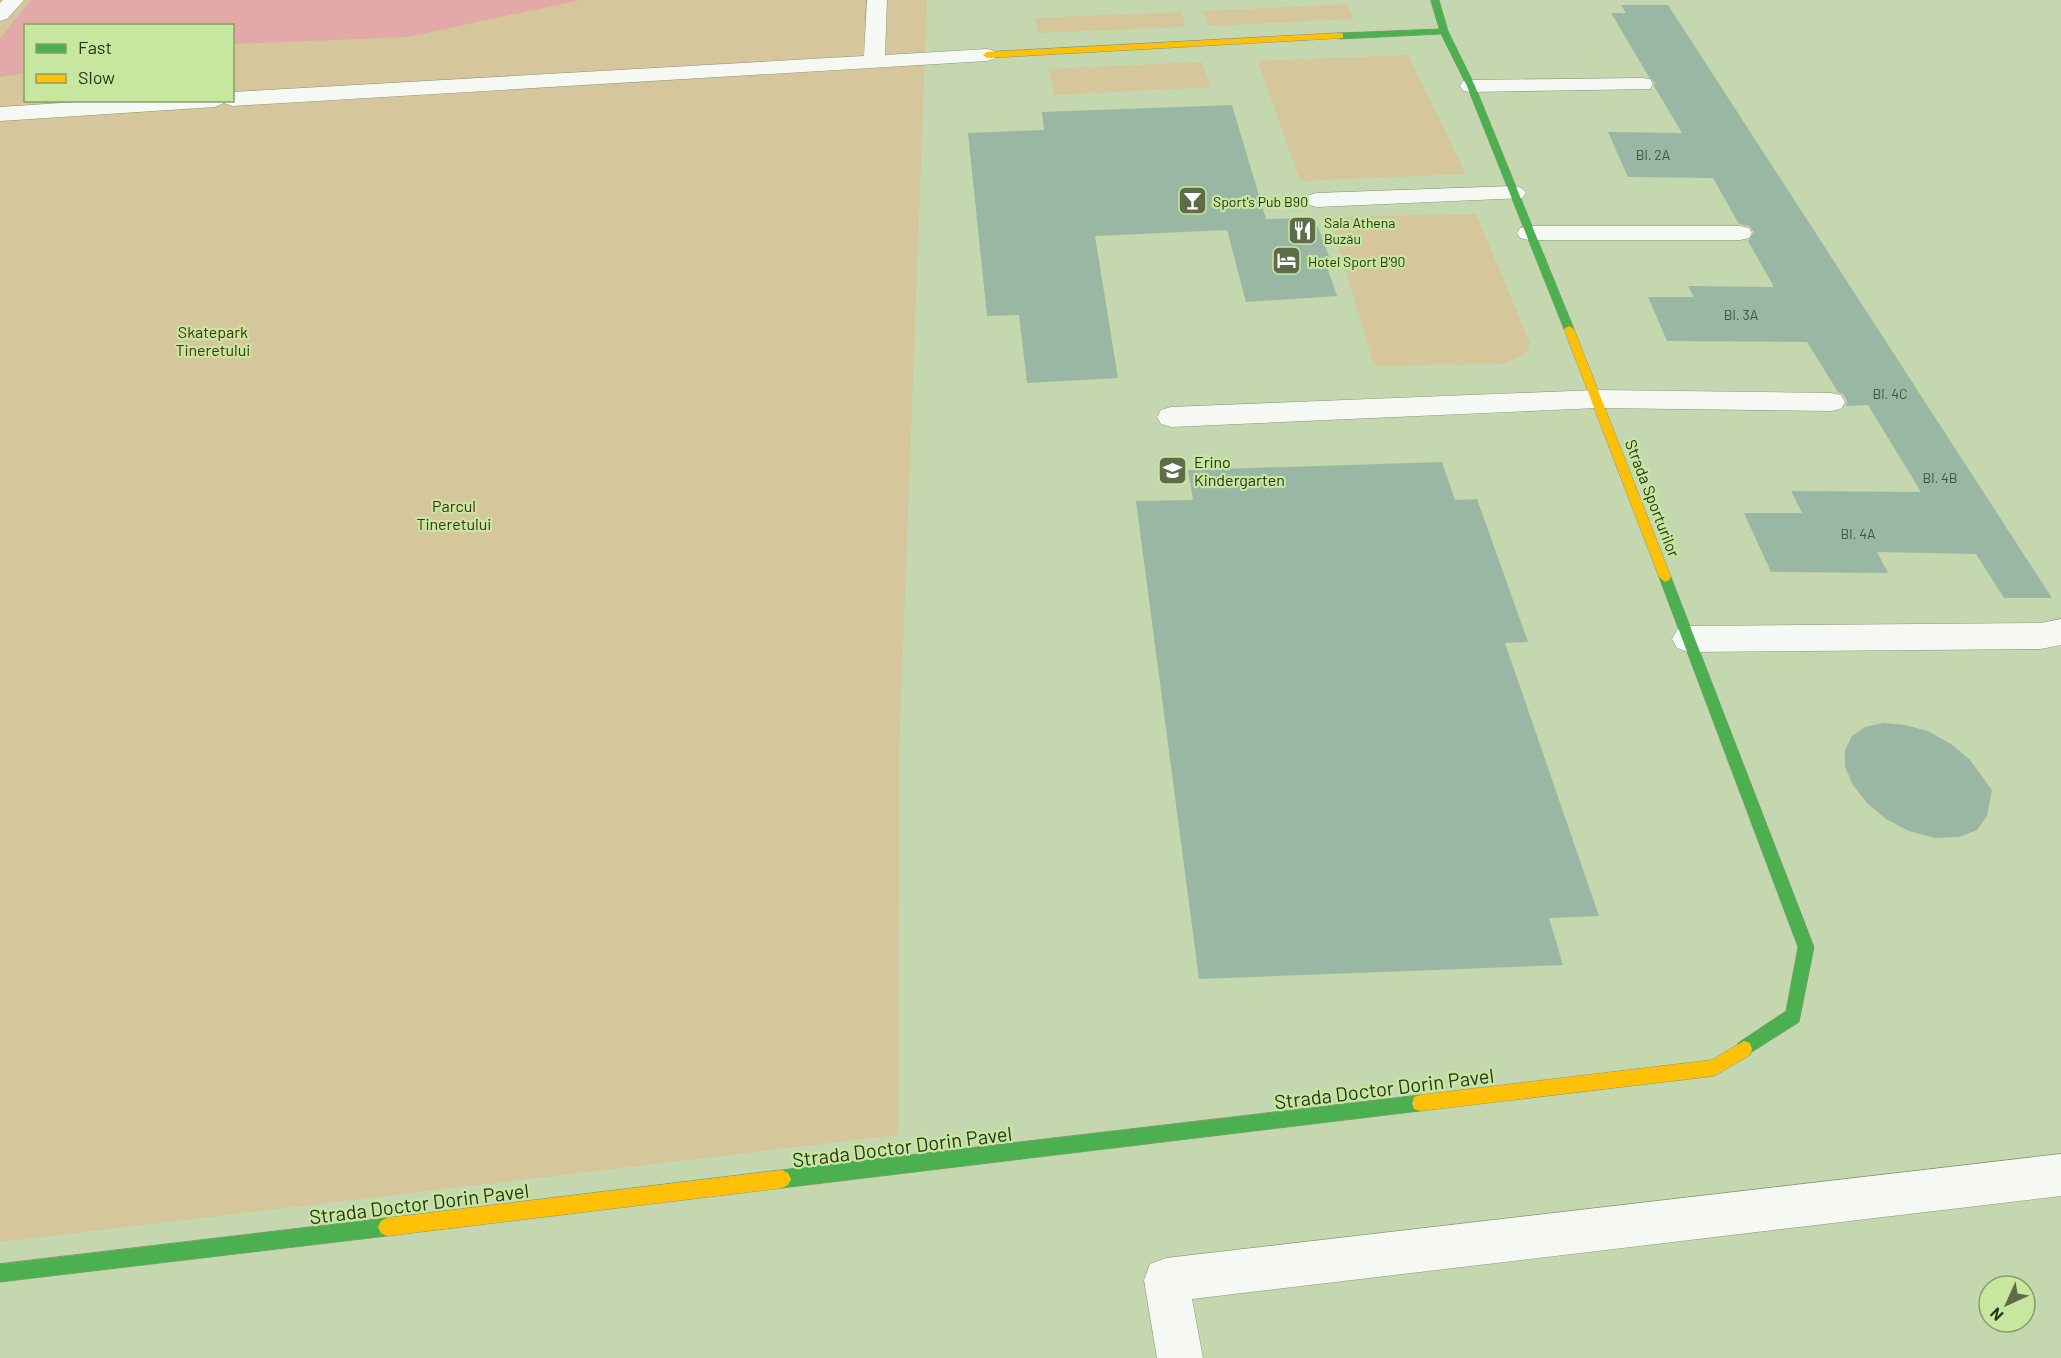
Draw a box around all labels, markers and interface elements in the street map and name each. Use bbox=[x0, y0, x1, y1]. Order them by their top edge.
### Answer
legend bbox=[24, 24, 234, 102]
text: Fast bbox=[78, 36, 112, 58]
text: Slow bbox=[78, 66, 115, 88]
house number: Bl. 2A bbox=[1636, 146, 1671, 163]
bar icon: Sport's Pub B90 bbox=[1176, 185, 1208, 217]
place label: Sport's Pub B90 bbox=[1213, 193, 1308, 210]
restaurant icon: Sala Athena Buzău bbox=[1287, 214, 1319, 246]
place label: Sala Athena Buzău bbox=[1324, 214, 1396, 247]
hotel icon: Hotel Sport B'90 bbox=[1271, 245, 1303, 277]
place label: Hotel Sport B'90 bbox=[1308, 253, 1406, 270]
house number: Bl. 3A bbox=[1724, 306, 1759, 323]
park label: Skatepark Tineretului bbox=[176, 322, 250, 359]
house number: Bl. 4C bbox=[1873, 385, 1907, 402]
street label: Strada Sporturilor bbox=[1622, 436, 1684, 560]
place label: Erino Kindergarten bbox=[1194, 452, 1285, 489]
school or university icon: Erino Kindergarten bbox=[1157, 454, 1189, 486]
house number: Bl. 4B bbox=[1922, 469, 1958, 486]
park label: Parcul Tineretului bbox=[417, 496, 491, 533]
house number: Bl. 4A bbox=[1841, 525, 1876, 542]
street label: Strada Doctor Dorin Pavel bbox=[1273, 1063, 1495, 1113]
street label: Strada Doctor Dorin Pavel bbox=[791, 1121, 1013, 1171]
street label: Strada Doctor Dorin Pavel bbox=[308, 1178, 530, 1228]
north arrow bbox=[1977, 1274, 2037, 1334]
text: N bbox=[1986, 1304, 2007, 1325]

